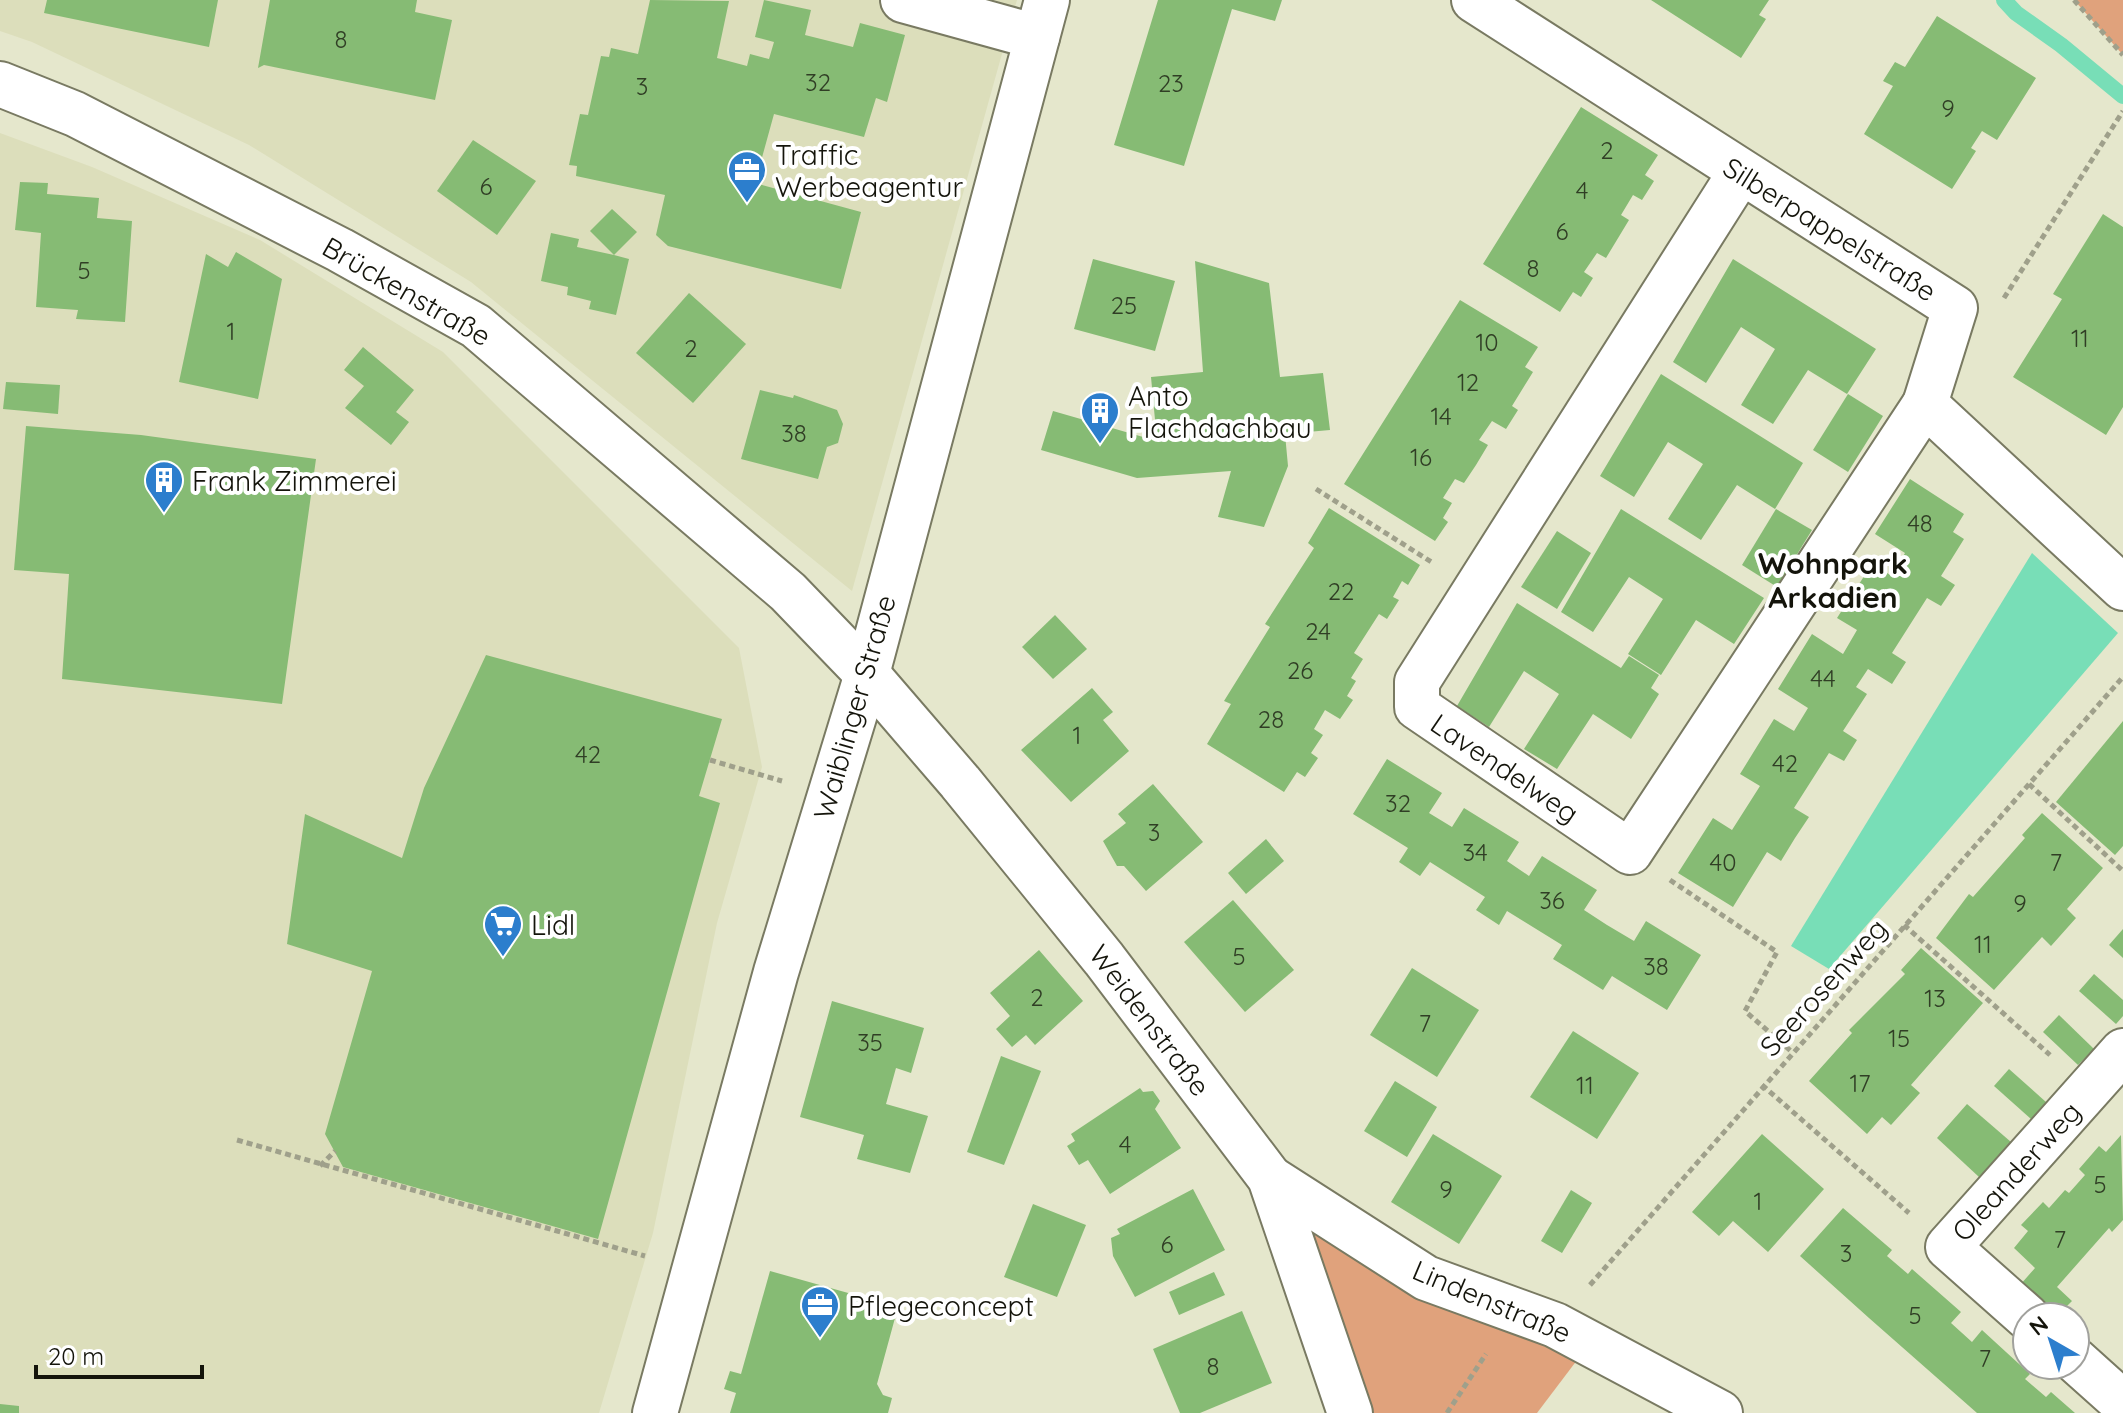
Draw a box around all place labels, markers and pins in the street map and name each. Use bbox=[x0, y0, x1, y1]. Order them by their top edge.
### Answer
place label: Traffic Werbeagentur bbox=[775, 137, 963, 204]
office icon: Traffic Werbeagentur bbox=[726, 149, 768, 204]
place label: Anto Flachdachbau bbox=[1128, 378, 1312, 445]
building icon: Anto Flachdachbau bbox=[1079, 390, 1121, 445]
building icon: Frank Zimmerei bbox=[143, 459, 185, 514]
place label: Frank Zimmerei bbox=[192, 463, 397, 498]
supermarket icon: Lidl bbox=[482, 903, 524, 958]
place label: Lidl bbox=[531, 907, 575, 942]
office icon: Pflegeconcept bbox=[799, 1284, 841, 1339]
place label: Pflegeconcept bbox=[848, 1288, 1034, 1323]

